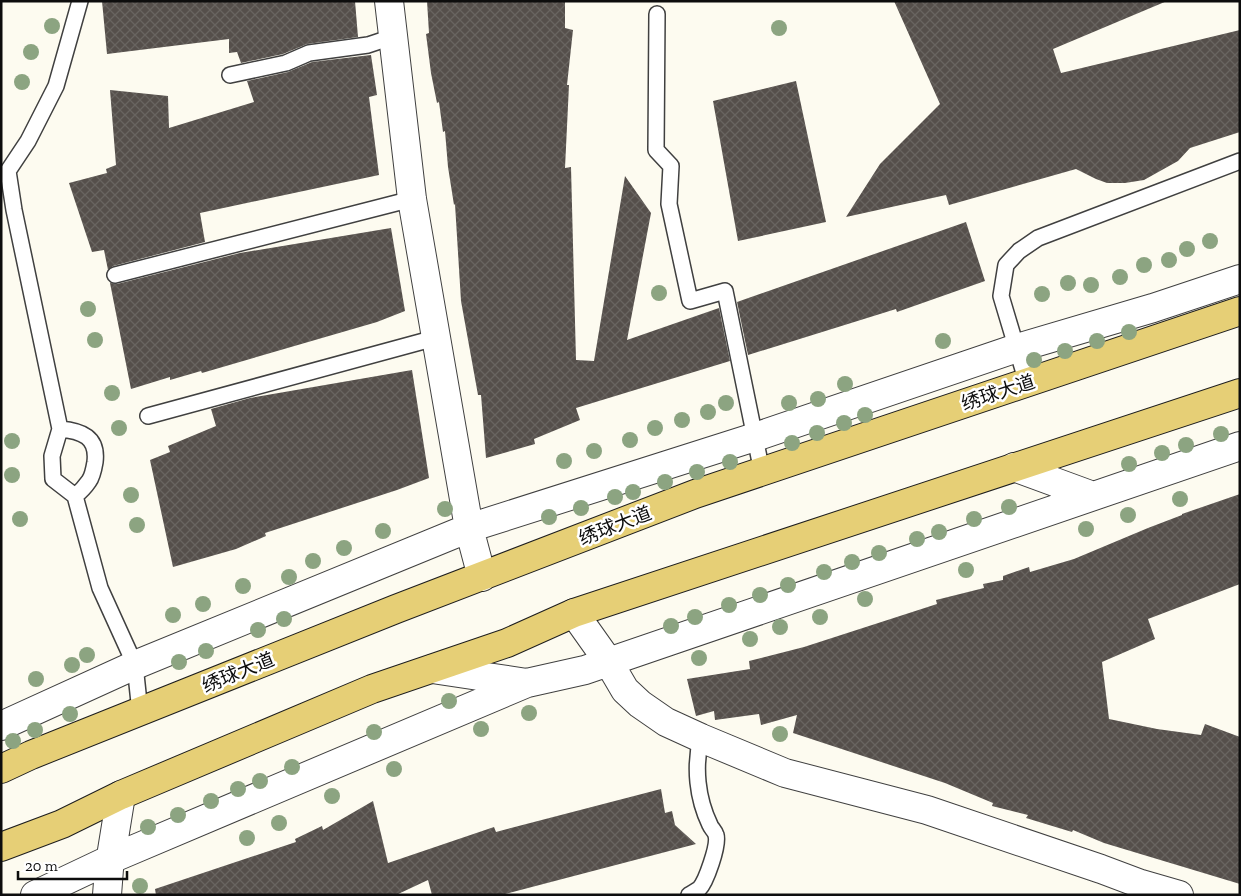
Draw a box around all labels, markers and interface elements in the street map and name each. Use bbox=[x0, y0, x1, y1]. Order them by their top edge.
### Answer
street label: 绣球大道 bbox=[958, 370, 1038, 415]
street label: 绣球大道 bbox=[576, 501, 655, 550]
street label: 绣球大道 bbox=[199, 648, 278, 697]
scale bar bbox=[18, 848, 126, 880]
text: 20 m bbox=[25, 857, 58, 875]

